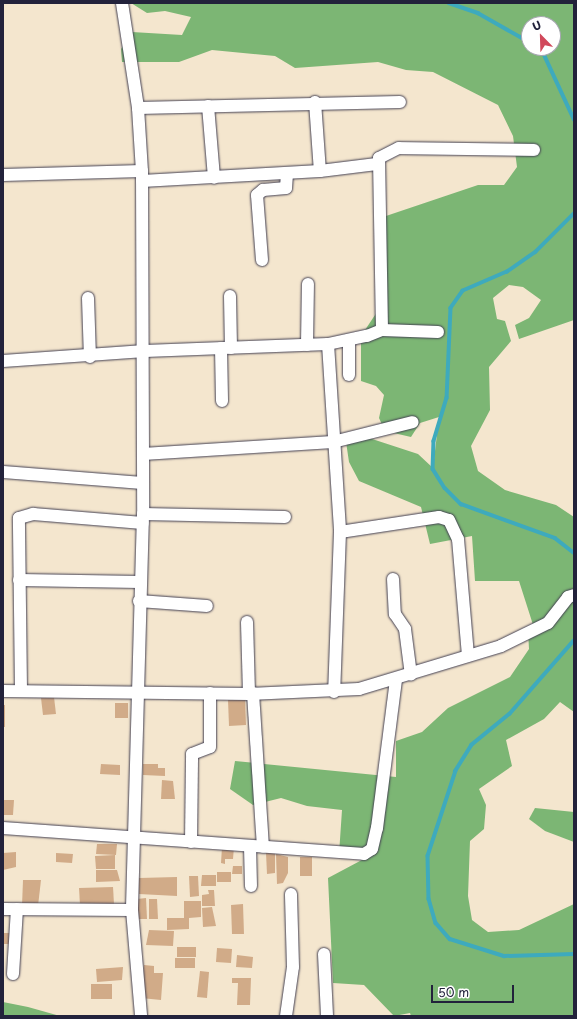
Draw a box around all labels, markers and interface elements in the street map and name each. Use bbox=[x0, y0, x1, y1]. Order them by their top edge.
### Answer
north arrow bbox=[521, 16, 561, 56]
text: U bbox=[529, 16, 544, 35]
scale bar bbox=[433, 977, 516, 1003]
text: 50 m bbox=[438, 983, 469, 1001]

